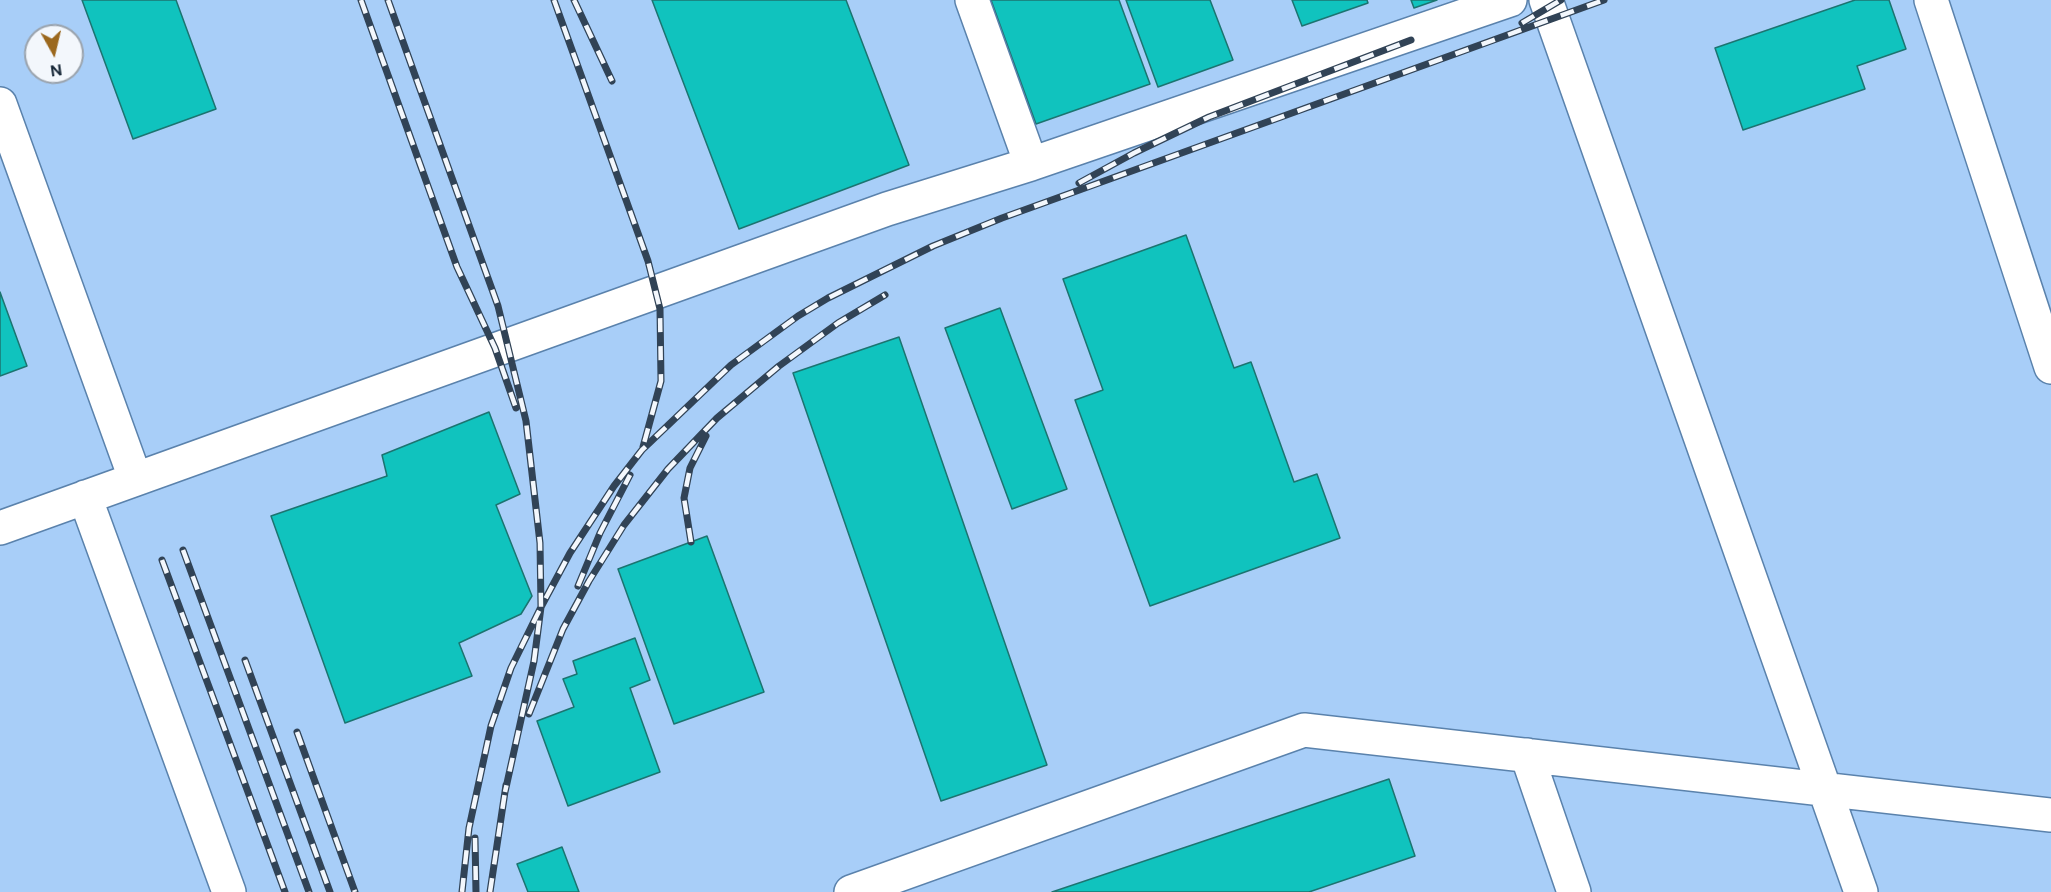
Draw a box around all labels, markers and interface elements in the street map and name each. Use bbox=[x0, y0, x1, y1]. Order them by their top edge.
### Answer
north arrow bbox=[24, 24, 84, 84]
text: N bbox=[49, 59, 64, 82]

